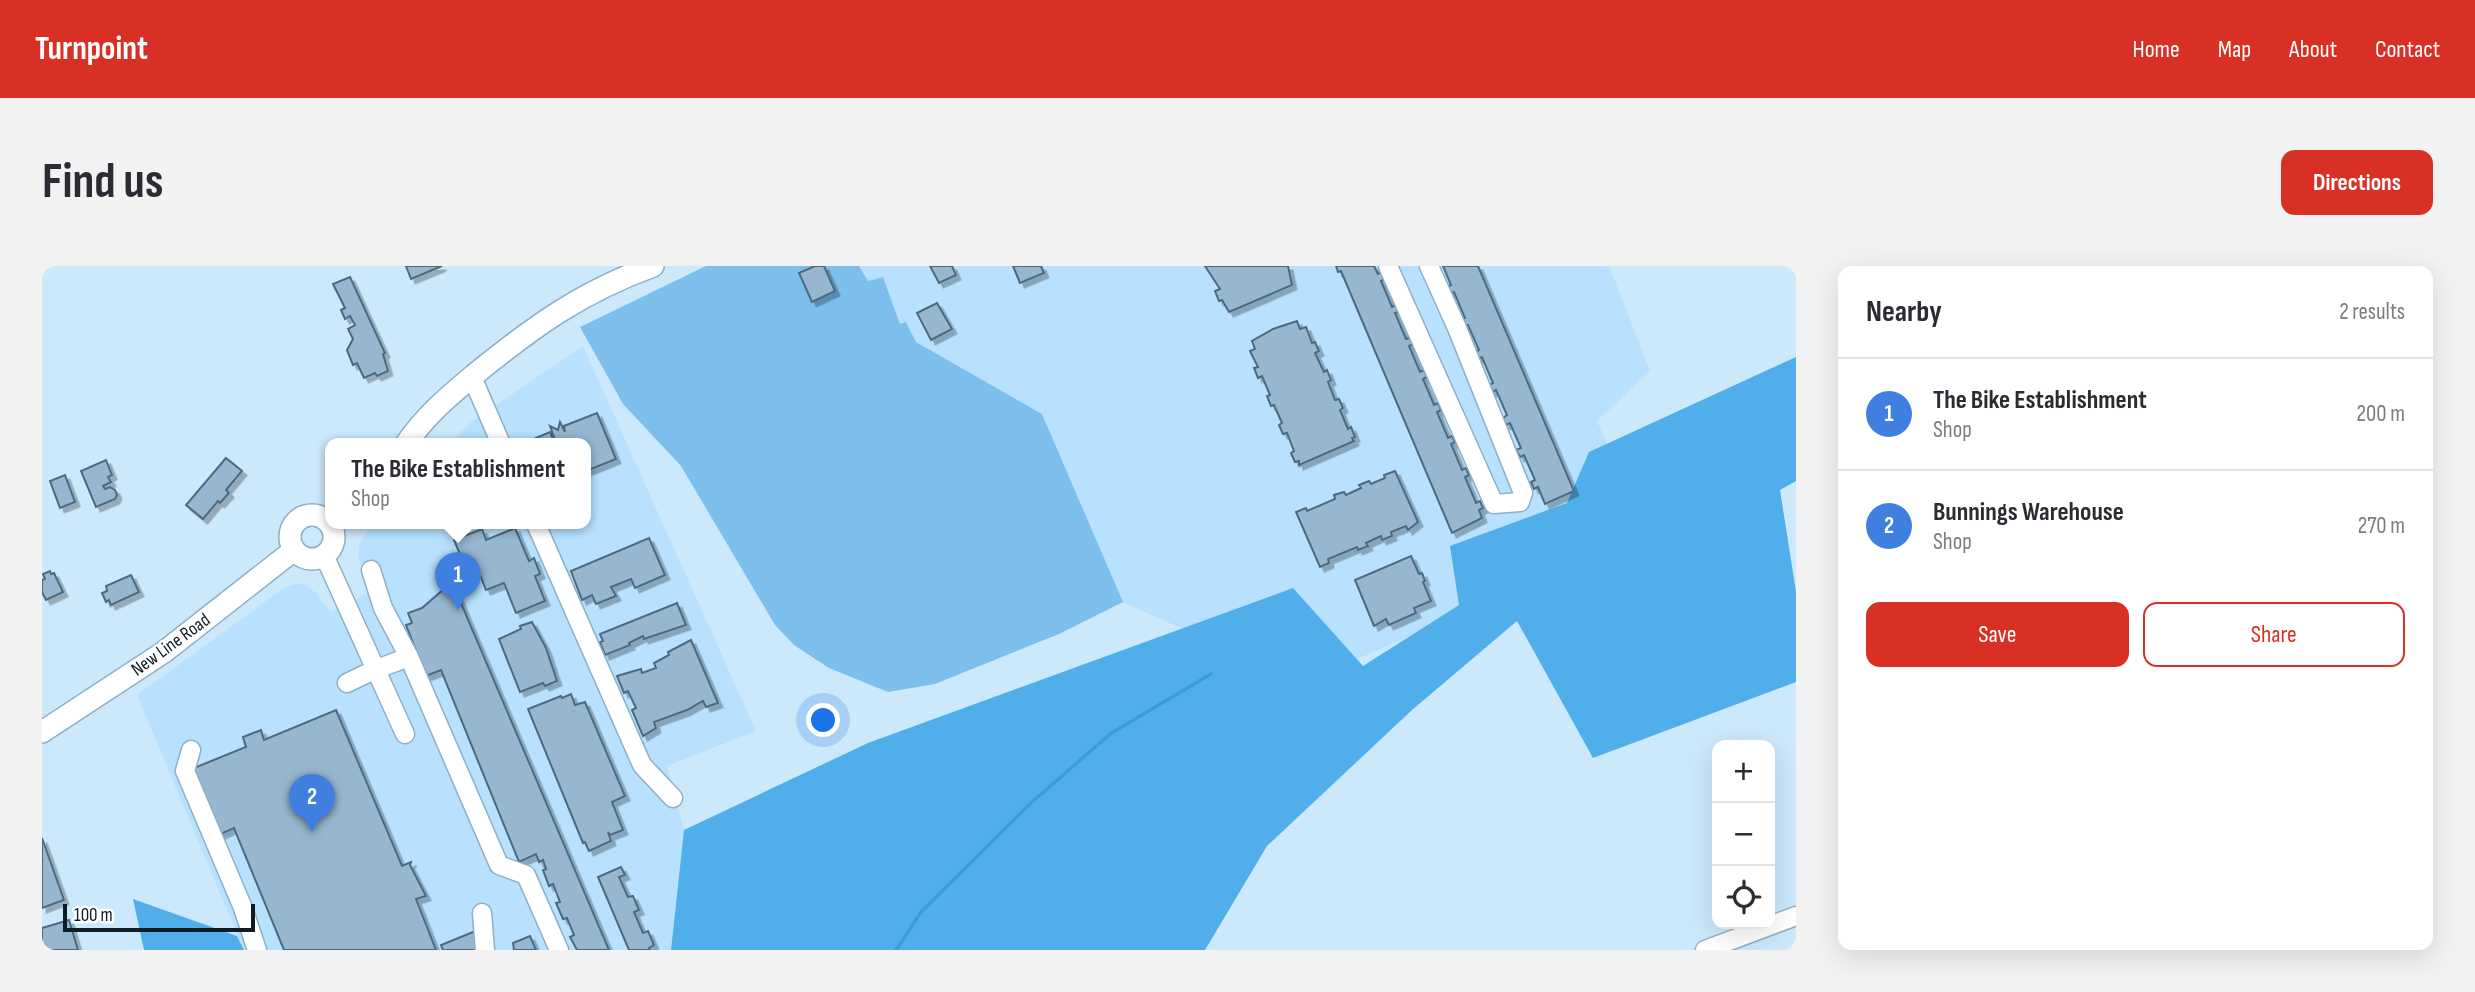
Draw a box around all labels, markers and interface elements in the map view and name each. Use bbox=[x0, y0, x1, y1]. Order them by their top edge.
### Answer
text: Turnpoint bbox=[35, 29, 148, 69]
text: Home bbox=[2132, 35, 2180, 64]
text: Map bbox=[2218, 35, 2251, 64]
text: About bbox=[2289, 35, 2337, 64]
text: Contact bbox=[2375, 35, 2440, 64]
button: Directions bbox=[2281, 150, 2433, 215]
text: Find us bbox=[42, 153, 164, 212]
text: Nearby bbox=[1866, 294, 1942, 330]
text: 2 results bbox=[2339, 298, 2405, 326]
text: The Bike Establishment bbox=[1933, 385, 2147, 416]
text: 1 bbox=[1884, 400, 1894, 428]
text: 200 m bbox=[2357, 400, 2405, 428]
text: Shop bbox=[1933, 416, 1972, 444]
popup bbox=[325, 438, 591, 529]
text: The Bike Establishment bbox=[351, 454, 565, 485]
text: Shop bbox=[351, 485, 390, 513]
text: Bunnings Warehouse bbox=[1933, 497, 2124, 528]
text: 2 bbox=[1884, 512, 1894, 540]
text: 270 m bbox=[2358, 512, 2405, 540]
text: Shop bbox=[1933, 528, 1972, 556]
pin: 1 bbox=[435, 552, 481, 610]
button: Save bbox=[1866, 602, 2129, 667]
button: Share bbox=[2143, 602, 2405, 667]
street label: New Line Road bbox=[127, 609, 215, 681]
your location bbox=[806, 703, 840, 737]
map controls bbox=[1712, 740, 1775, 929]
button: + bbox=[1712, 740, 1775, 803]
pin: 2 bbox=[289, 774, 335, 832]
button: − bbox=[1712, 803, 1775, 866]
button: locate bbox=[1712, 866, 1775, 929]
scale bar bbox=[63, 901, 256, 933]
text: 100 m bbox=[74, 904, 113, 927]

